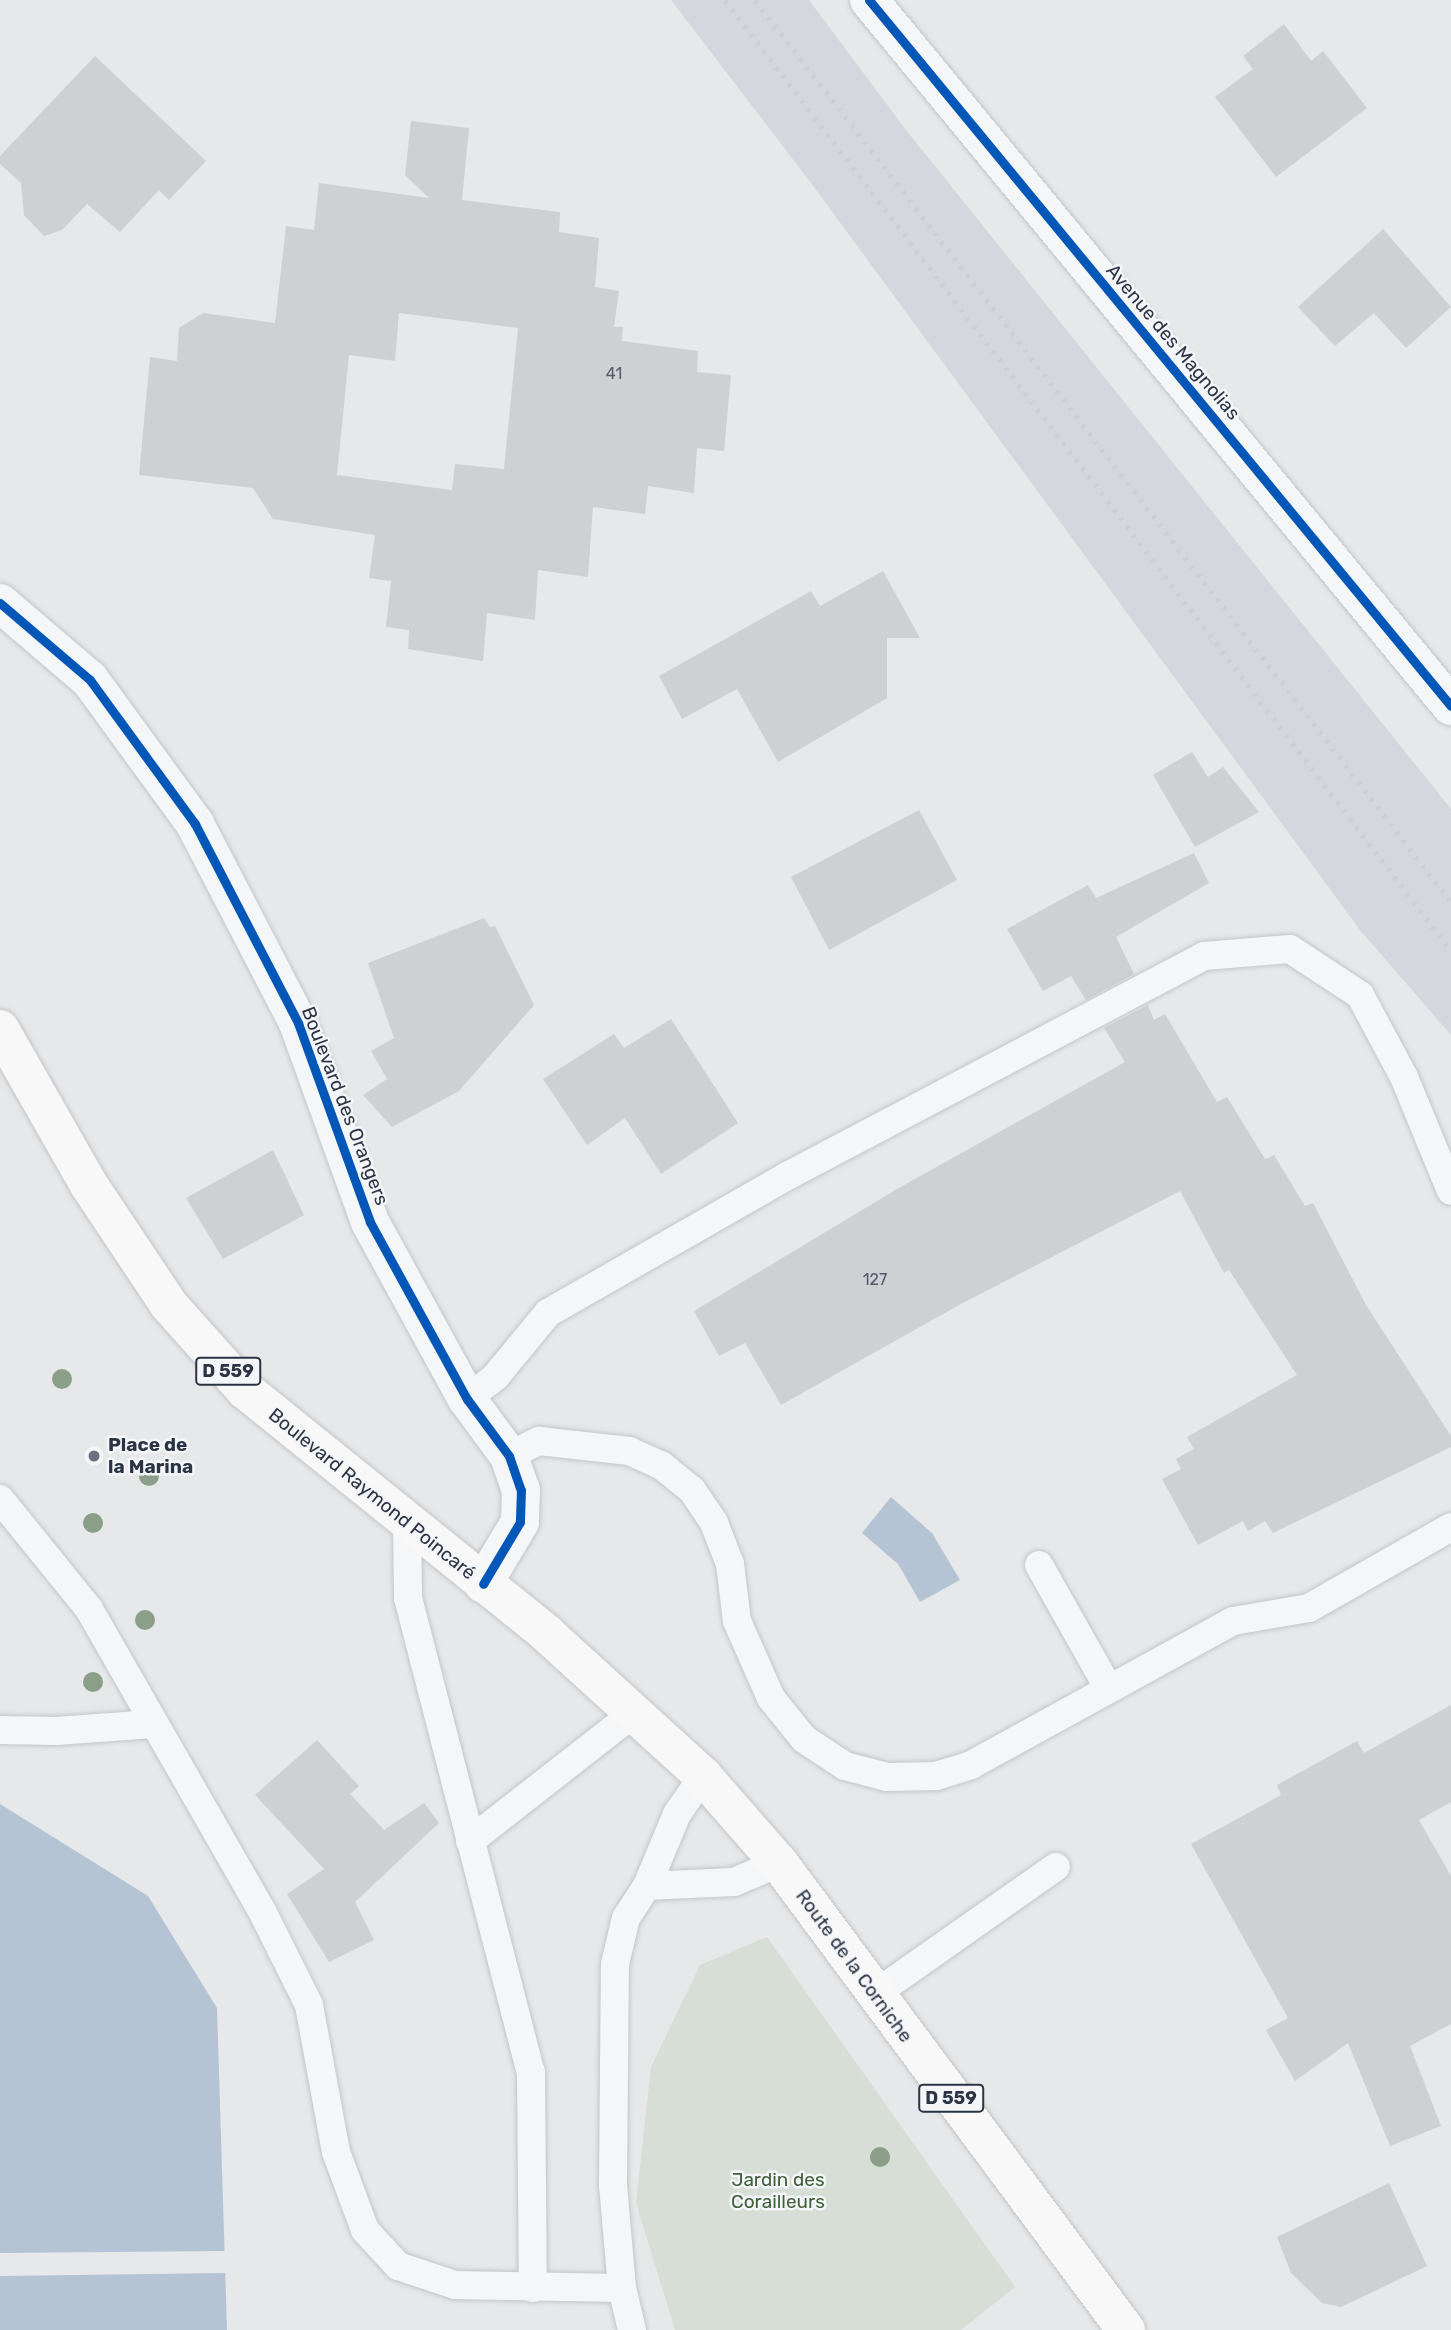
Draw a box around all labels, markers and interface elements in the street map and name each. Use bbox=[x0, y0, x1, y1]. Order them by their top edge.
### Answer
street label: Avenue des Magnolias bbox=[1101, 260, 1245, 424]
house number: 41 bbox=[606, 364, 622, 384]
street label: Boulevard des Orangers bbox=[297, 1004, 393, 1208]
house number: 127 bbox=[863, 1270, 887, 1290]
road number: D 559 bbox=[195, 1356, 261, 1386]
street label: Boulevard Raymond Poincaré bbox=[264, 1403, 480, 1585]
place label: Place de la Marina bbox=[108, 1434, 193, 1478]
marker: Place de la Marina bbox=[86, 1448, 102, 1464]
street label: Route de la Corniche bbox=[791, 1885, 917, 2047]
road number: D 559 bbox=[918, 2084, 984, 2112]
park label: Jardin des Corailleurs bbox=[731, 2169, 825, 2213]

